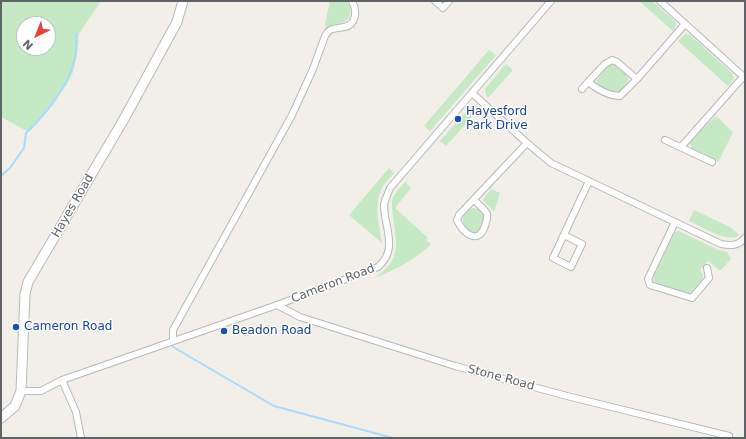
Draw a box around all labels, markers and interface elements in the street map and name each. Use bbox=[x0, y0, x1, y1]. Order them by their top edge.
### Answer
north arrow bbox=[16, 16, 56, 56]
text: N bbox=[20, 37, 36, 52]
place label: Hayesford Park Drive bbox=[466, 105, 528, 133]
marker: Hayesford Park Drive bbox=[453, 114, 463, 124]
street label: Hayes Road bbox=[49, 172, 97, 240]
street label: Cameron Road bbox=[289, 261, 377, 307]
place label: Cameron Road bbox=[24, 320, 112, 334]
marker: Cameron Road bbox=[11, 322, 21, 332]
place label: Beadon Road bbox=[232, 324, 311, 338]
marker: Beadon Road bbox=[219, 326, 229, 336]
street label: Stone Road bbox=[466, 362, 536, 394]

